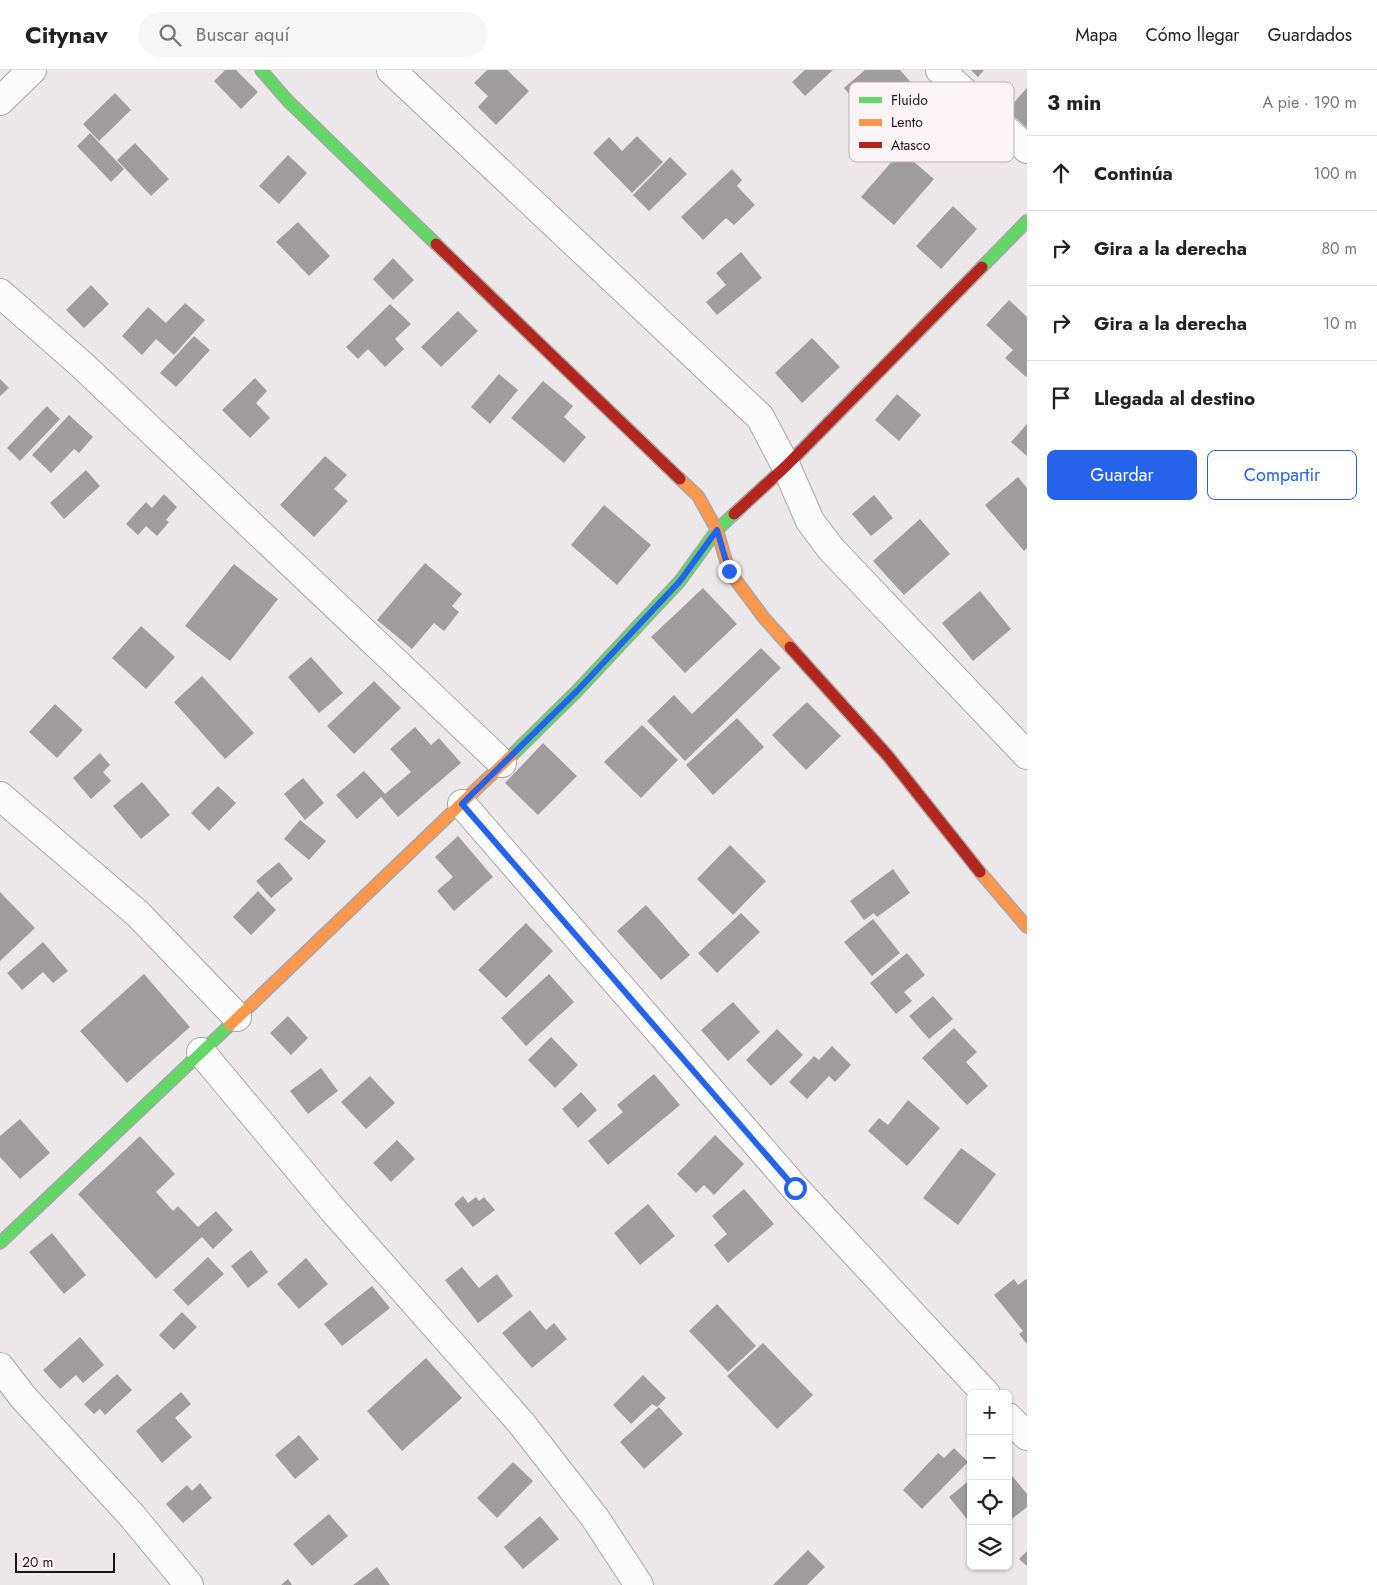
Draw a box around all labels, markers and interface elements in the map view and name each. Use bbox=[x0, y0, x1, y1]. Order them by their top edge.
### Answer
search box bbox=[138, 12, 488, 57]
text: Citynav bbox=[25, 17, 108, 52]
icon: search bbox=[156, 21, 184, 49]
text: Buscar aquí bbox=[196, 21, 289, 48]
text: Mapa bbox=[1075, 22, 1117, 48]
text: Cómo llegar bbox=[1145, 22, 1240, 48]
text: Guardados bbox=[1268, 22, 1352, 48]
legend bbox=[849, 82, 1014, 162]
text: 3 min bbox=[1047, 88, 1101, 118]
text: Fluido bbox=[891, 90, 928, 110]
text: A pie · 190 m bbox=[1262, 91, 1357, 114]
text: Lento bbox=[891, 112, 923, 132]
text: Atasco bbox=[891, 135, 931, 155]
icon: ahead bbox=[1047, 159, 1075, 187]
text: Continúa bbox=[1094, 160, 1173, 187]
text: 100 m bbox=[1313, 162, 1357, 185]
icon: right bbox=[1047, 234, 1075, 262]
text: Gira a la derecha bbox=[1094, 235, 1247, 262]
text: 80 m bbox=[1321, 237, 1357, 260]
icon: right bbox=[1047, 309, 1075, 337]
text: Gira a la derecha bbox=[1094, 310, 1247, 337]
text: 10 m bbox=[1323, 312, 1357, 335]
icon: arrive bbox=[1047, 384, 1075, 412]
text: Llegada al destino bbox=[1094, 385, 1255, 412]
button: Guardar bbox=[1047, 450, 1197, 500]
button: Compartir bbox=[1207, 450, 1357, 500]
route end bbox=[718, 560, 741, 583]
route start bbox=[784, 1177, 807, 1200]
map controls bbox=[967, 1390, 1012, 1570]
button: + bbox=[967, 1390, 1012, 1435]
button: − bbox=[967, 1435, 1012, 1480]
button: locate bbox=[967, 1480, 1012, 1525]
button: layers bbox=[967, 1525, 1012, 1570]
scale bar bbox=[15, 1550, 115, 1573]
text: 20 m bbox=[22, 1552, 54, 1572]

